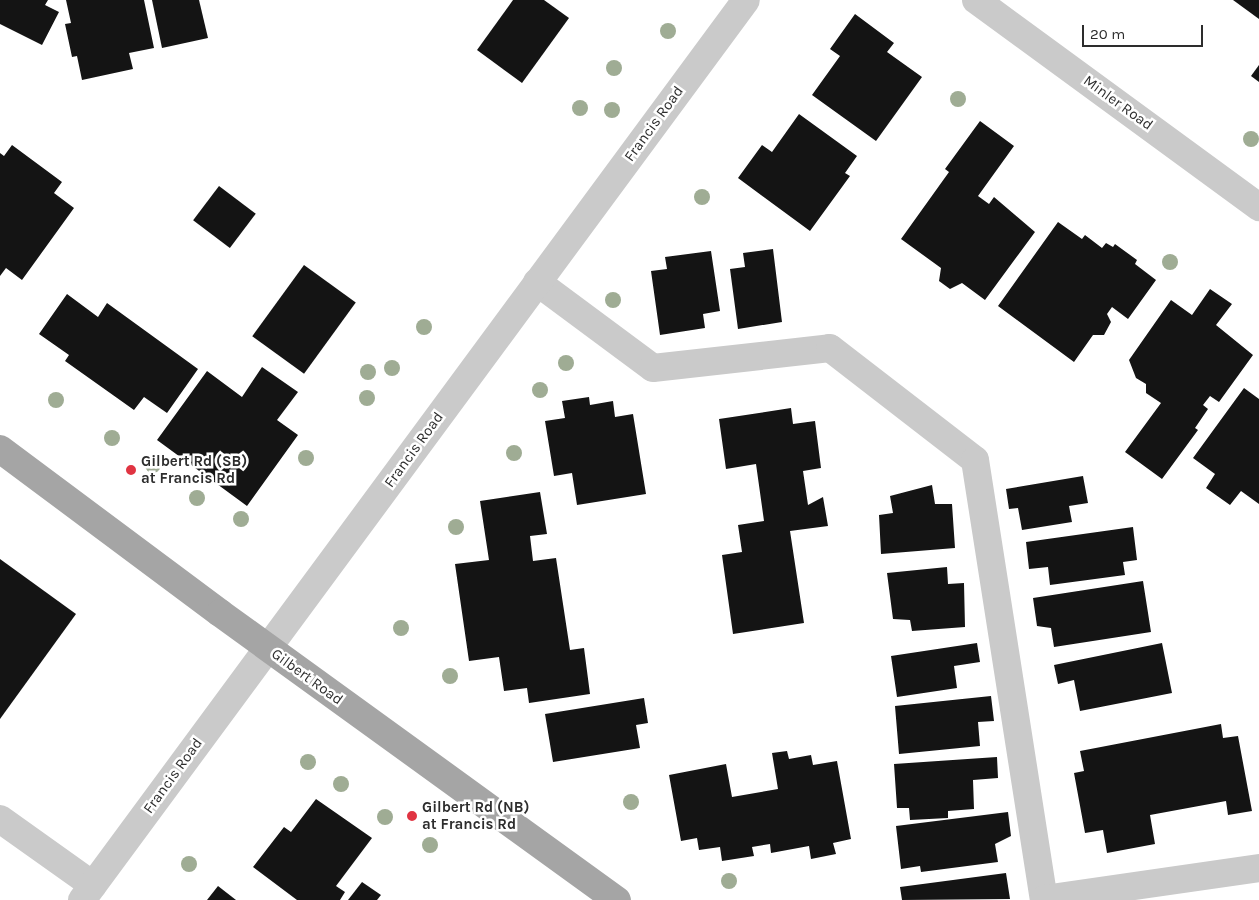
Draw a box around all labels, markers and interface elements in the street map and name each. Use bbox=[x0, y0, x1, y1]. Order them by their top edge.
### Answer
scale bar bbox=[1084, 15, 1205, 47]
text: 20 m bbox=[1090, 25, 1125, 43]
street label: Minler Road bbox=[1080, 72, 1156, 134]
street label: Francis Road bbox=[621, 83, 687, 165]
street label: Francis Road bbox=[381, 409, 447, 491]
place label: Gilbert Rd (SB) at Francis Rd bbox=[141, 452, 247, 487]
marker: Gilbert Rd (SB) at Francis Rd bbox=[125, 464, 137, 476]
street label: Gilbert Road bbox=[268, 645, 346, 709]
street label: Francis Road bbox=[140, 735, 206, 817]
place label: Gilbert Rd (NB) at Francis Rd bbox=[422, 798, 530, 833]
marker: Gilbert Rd (NB) at Francis Rd bbox=[406, 810, 418, 822]

